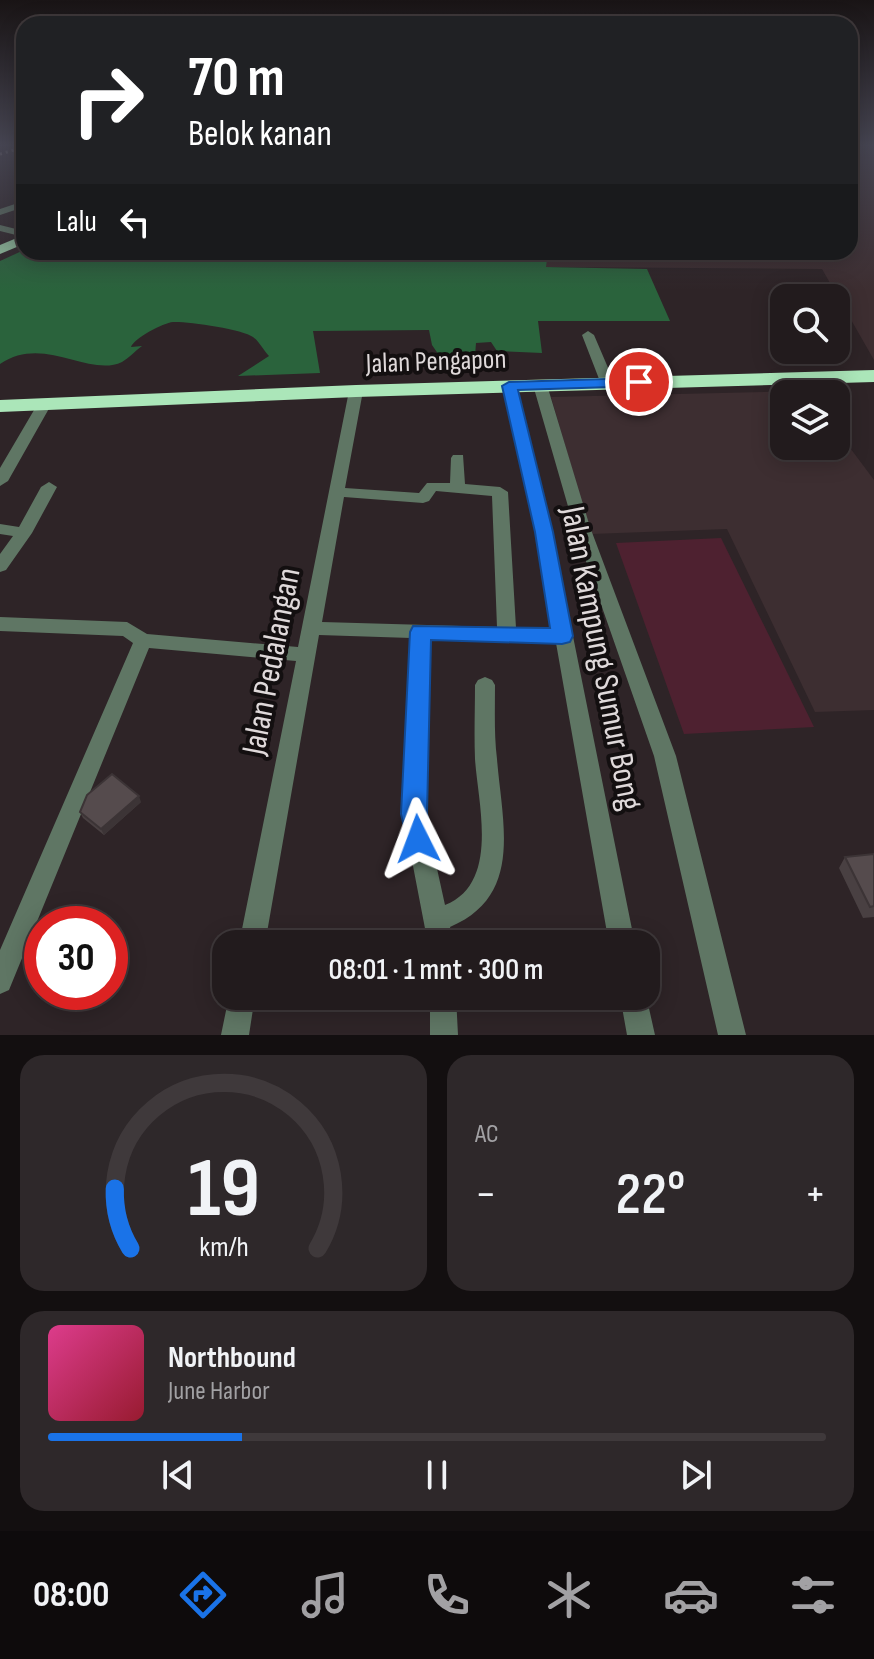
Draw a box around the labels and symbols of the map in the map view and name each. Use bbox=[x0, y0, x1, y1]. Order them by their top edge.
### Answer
street label: Jalan Pengapon bbox=[364, 343, 507, 380]
pin bbox=[605, 348, 673, 416]
street label: Jalan Kampung Sumur Bong bbox=[552, 502, 651, 814]
street label: Jalan Pedalangan bbox=[233, 564, 310, 759]
position arrow bbox=[376, 797, 460, 881]
speed limit sign: 30 bbox=[24, 906, 128, 1010]

